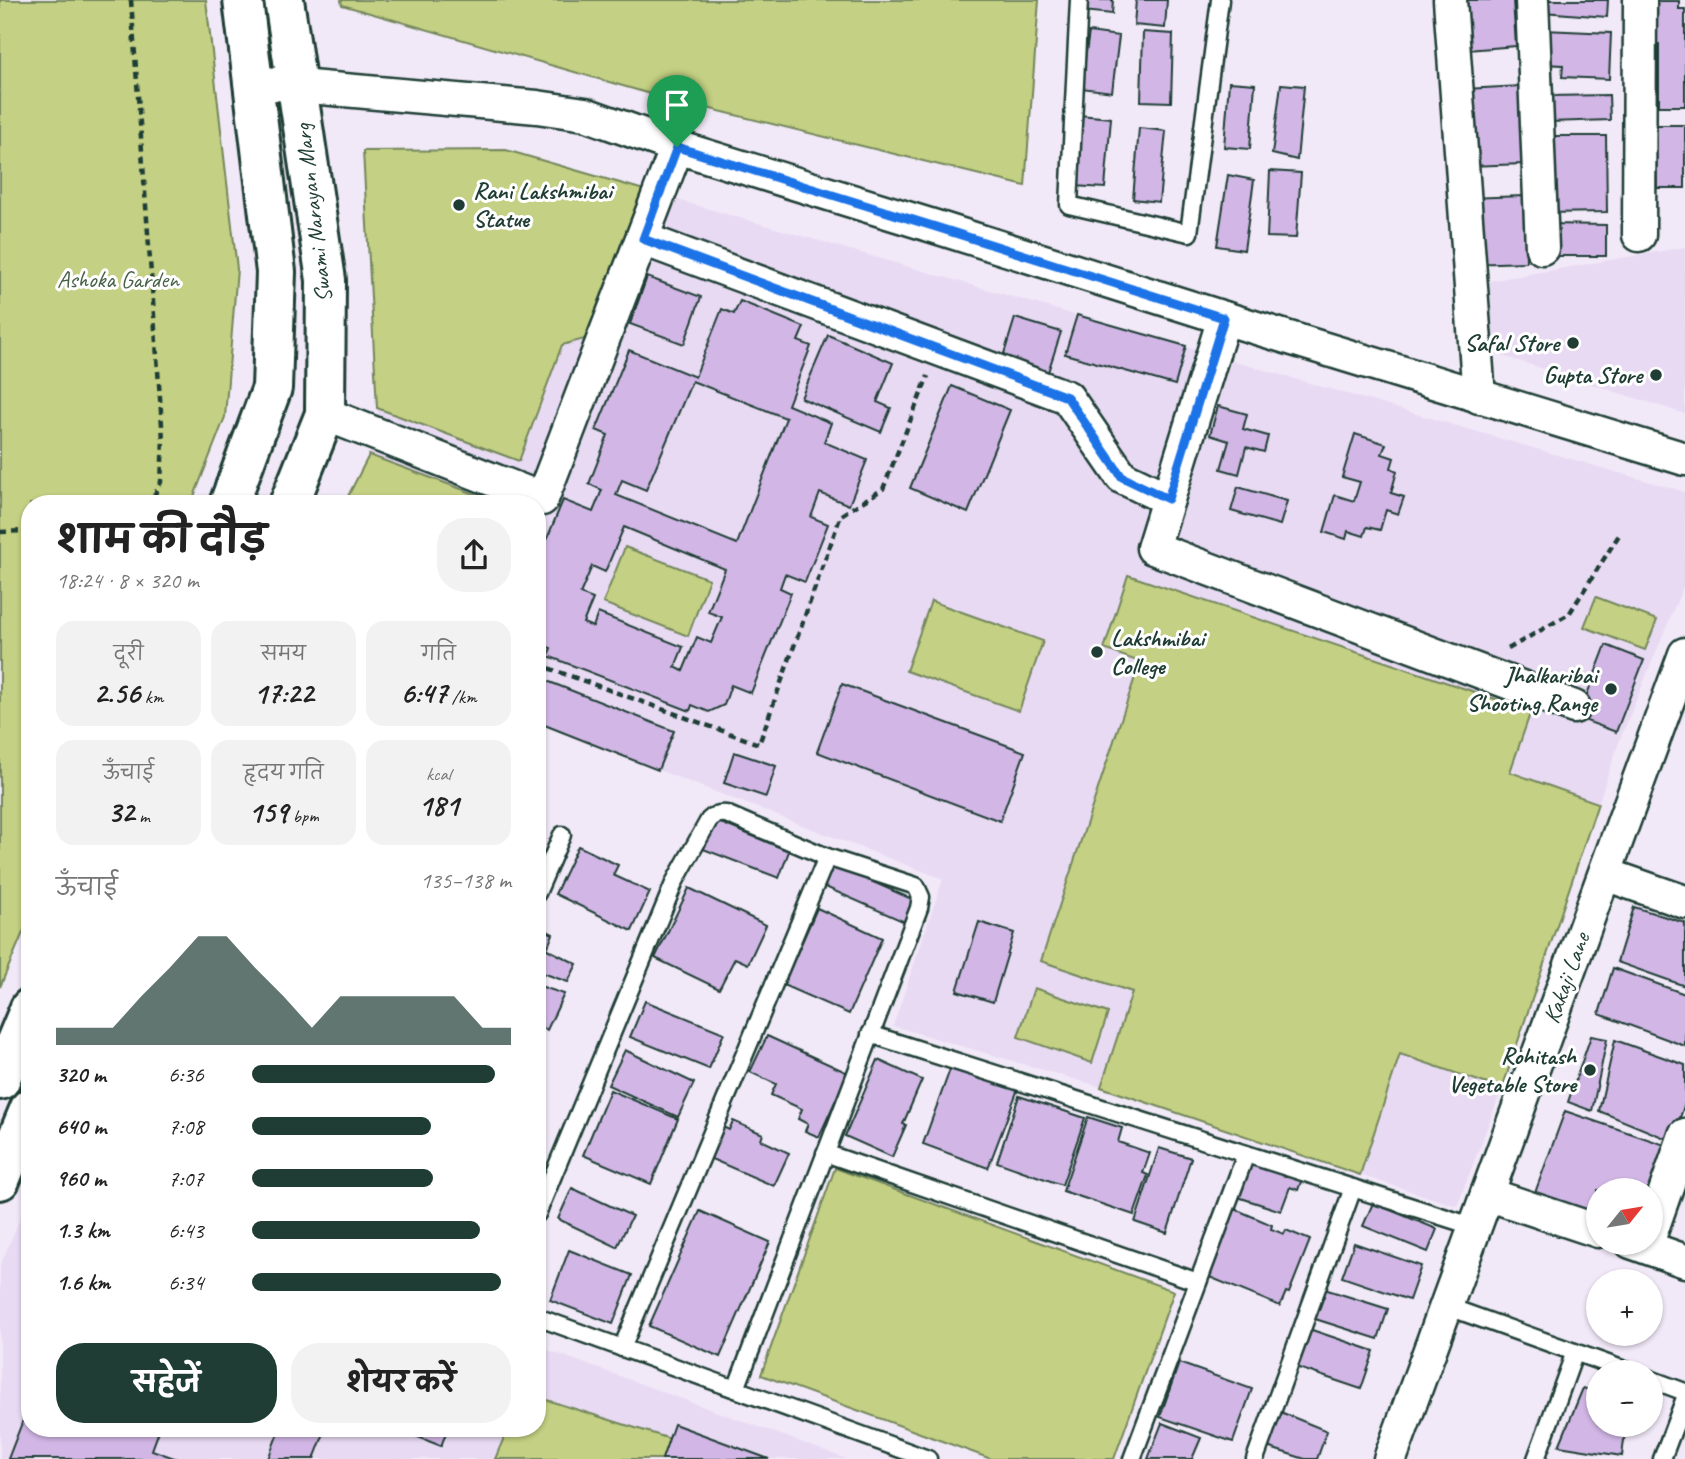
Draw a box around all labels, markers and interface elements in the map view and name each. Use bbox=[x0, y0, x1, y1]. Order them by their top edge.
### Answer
pin bbox=[647, 75, 707, 147]
icon: arrive bbox=[658, 86, 696, 124]
street label: Swami Narayan Marg bbox=[287, 121, 339, 304]
place label: Rani Lakshmibai Statue bbox=[473, 176, 615, 234]
marker: Rani Lakshmibai Statue bbox=[451, 197, 467, 213]
park label: Ashoka Garden bbox=[57, 264, 180, 294]
place label: Safal Store bbox=[1464, 328, 1561, 358]
marker: Safal Store bbox=[1565, 335, 1581, 351]
place label: Gupta Store bbox=[1543, 360, 1644, 390]
marker: Gupta Store bbox=[1648, 367, 1664, 383]
text: शाम की दौड़ bbox=[56, 516, 267, 563]
button: share bbox=[437, 518, 511, 592]
text: 18:24 · 8 × 320 m bbox=[56, 566, 199, 595]
place label: Lakshmibai College bbox=[1111, 623, 1207, 681]
text: दूरी bbox=[114, 642, 143, 666]
text: समय bbox=[261, 642, 306, 666]
text: गति bbox=[421, 642, 456, 666]
marker: Lakshmibai College bbox=[1089, 644, 1105, 660]
place label: Jhalkaribai Shooting Range bbox=[1466, 660, 1600, 718]
text: 2.56 bbox=[94, 674, 140, 712]
text: 17:22 bbox=[254, 674, 313, 712]
text: 6:47 bbox=[400, 674, 447, 712]
marker: Jhalkaribai Shooting Range bbox=[1603, 681, 1619, 697]
text: km bbox=[140, 685, 163, 709]
text: /km bbox=[447, 685, 477, 709]
text: ऊँचाई bbox=[103, 761, 154, 785]
text: हृदय गति bbox=[243, 761, 324, 785]
text: kcal bbox=[426, 762, 451, 786]
text: 181 bbox=[418, 786, 459, 824]
text: 32 bbox=[107, 793, 134, 831]
text: 159 bbox=[248, 793, 288, 831]
text: m bbox=[134, 804, 150, 828]
text: bpm bbox=[288, 804, 319, 828]
text: 135–138 m bbox=[420, 866, 511, 895]
text: ऊँचाई bbox=[56, 873, 118, 902]
street label: Kakaji Lane bbox=[1536, 926, 1597, 1027]
place label: Rohitash Vegetable Store bbox=[1448, 1041, 1578, 1099]
text: 320 m bbox=[56, 1060, 106, 1089]
text: 6:36 bbox=[168, 1060, 204, 1089]
marker: Rohitash Vegetable Store bbox=[1582, 1062, 1598, 1078]
text: 640 m bbox=[56, 1112, 106, 1141]
text: 7:08 bbox=[168, 1112, 204, 1141]
text: 960 m bbox=[56, 1164, 106, 1193]
text: 7:07 bbox=[168, 1164, 204, 1193]
north arrow bbox=[1586, 1178, 1662, 1255]
map controls bbox=[1586, 1178, 1663, 1437]
text: 1.3 km bbox=[56, 1216, 110, 1245]
text: 6:43 bbox=[168, 1216, 204, 1245]
text: 1.6 km bbox=[56, 1268, 110, 1297]
text: 6:34 bbox=[168, 1268, 204, 1297]
button: + bbox=[1586, 1269, 1663, 1346]
button: सहेजें bbox=[56, 1343, 277, 1423]
button: शेयर करें bbox=[291, 1343, 511, 1423]
button: − bbox=[1586, 1360, 1663, 1437]

